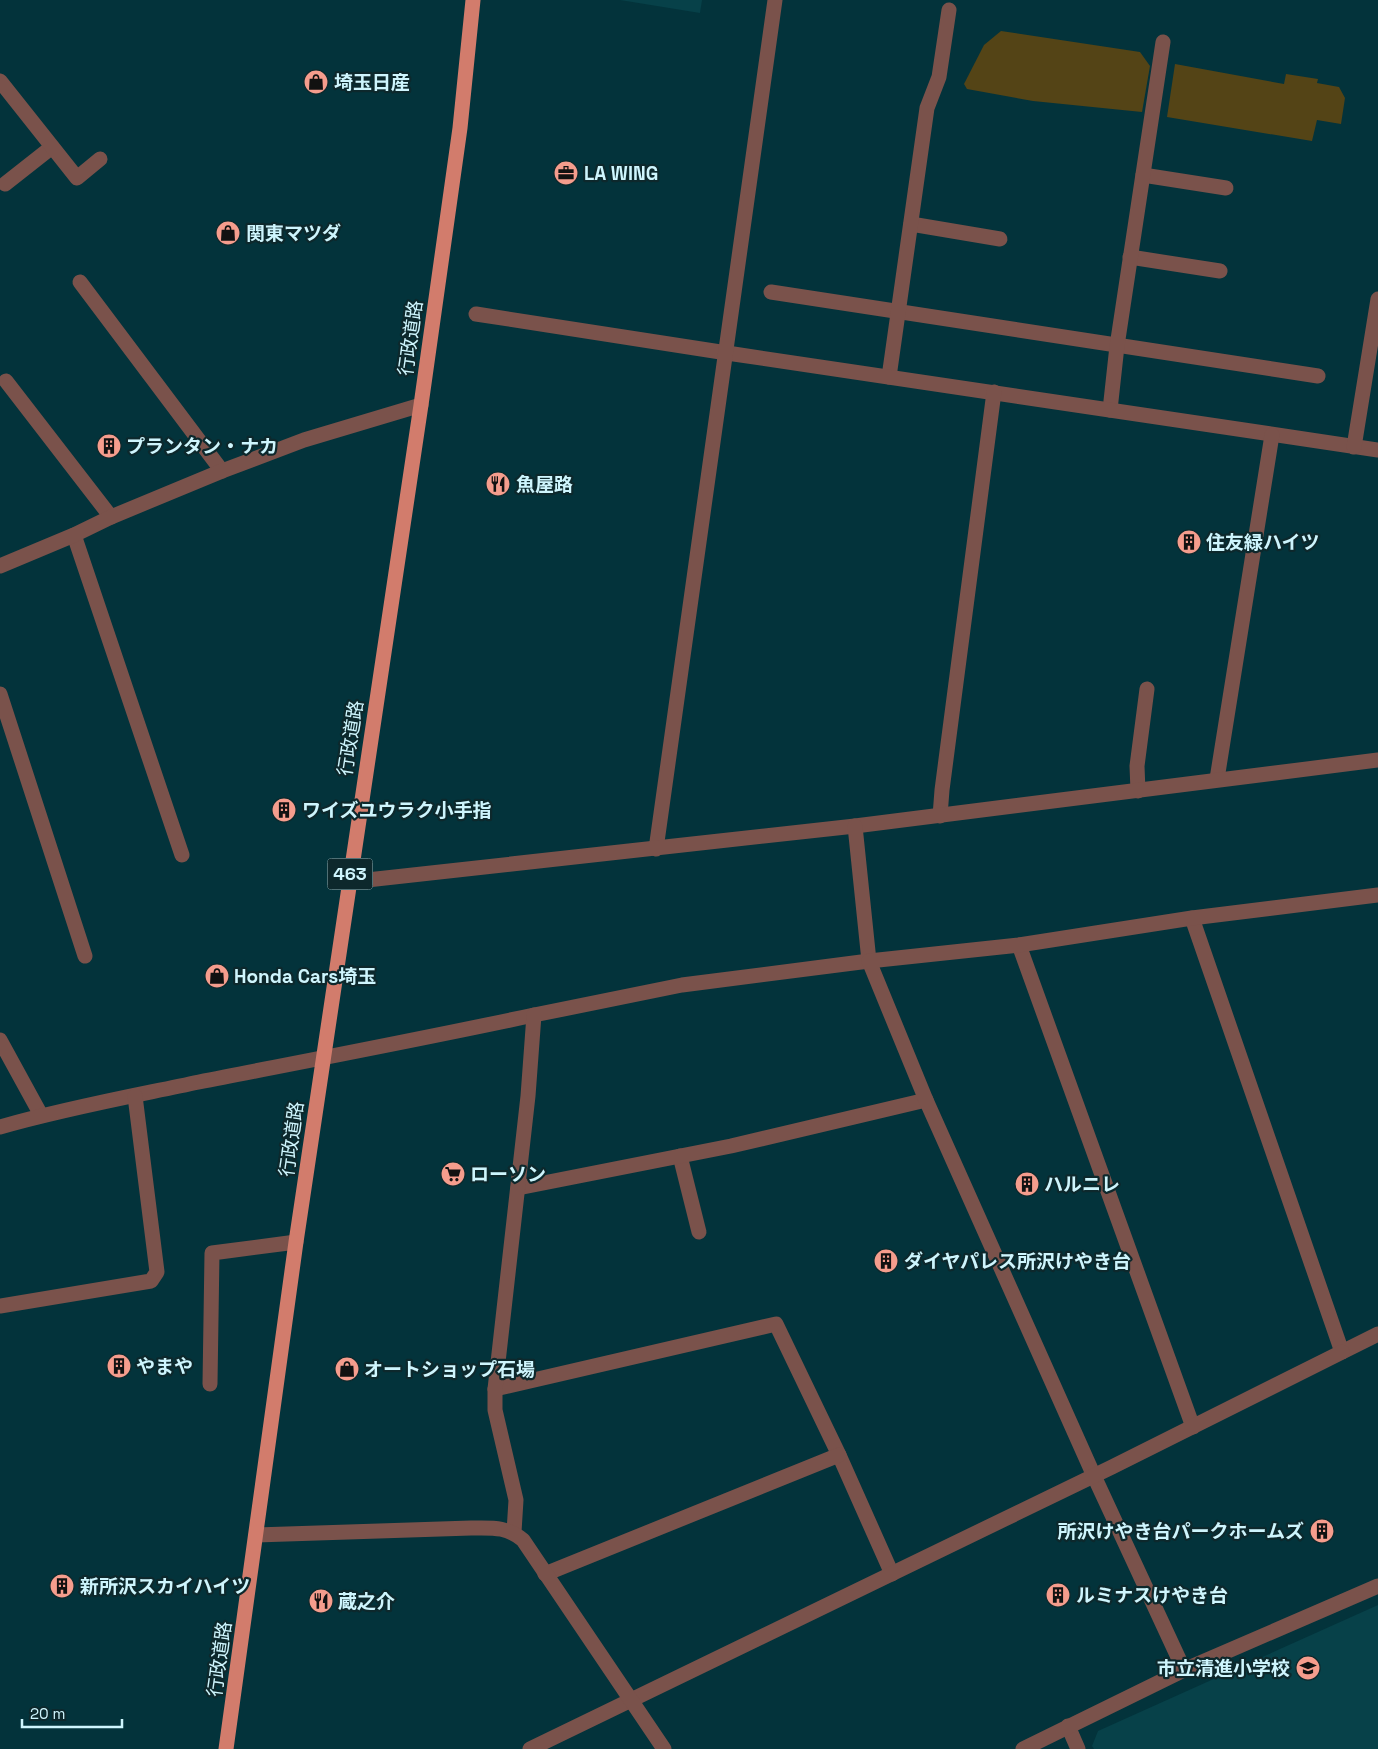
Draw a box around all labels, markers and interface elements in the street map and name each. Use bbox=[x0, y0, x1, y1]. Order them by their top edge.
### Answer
shop icon: 埼玉日産 bbox=[303, 69, 329, 95]
place label: 埼玉日産 bbox=[334, 70, 410, 95]
office icon: LA WING bbox=[553, 160, 579, 186]
place label: LA WING bbox=[584, 161, 658, 186]
shop icon: 関東マツダ bbox=[215, 220, 241, 246]
place label: 関東マツダ bbox=[246, 221, 341, 246]
street label: 行政道路 bbox=[393, 299, 428, 377]
building icon: プランタン・ナカ bbox=[96, 433, 122, 459]
place label: プランタン・ナカ bbox=[126, 434, 278, 459]
restaurant icon: 魚屋路 bbox=[485, 471, 511, 497]
place label: 魚屋路 bbox=[516, 472, 573, 497]
building icon: 住友緑ハイツ bbox=[1176, 529, 1202, 555]
place label: 住友緑ハイツ bbox=[1206, 530, 1320, 555]
street label: 行政道路 bbox=[332, 699, 369, 778]
building icon: ワイズユウラク小手指 bbox=[271, 797, 297, 823]
place label: ワイズユウラク小手指 bbox=[302, 798, 491, 823]
road number: 463 bbox=[328, 859, 372, 890]
shop icon: Honda Cars埼玉 bbox=[204, 963, 230, 989]
place label: Honda Cars埼玉 bbox=[234, 964, 376, 989]
street label: 行政道路 bbox=[274, 1100, 309, 1178]
supermarket icon: ローソン bbox=[440, 1161, 466, 1187]
place label: ローソン bbox=[470, 1162, 546, 1187]
building icon: ハルニレ bbox=[1014, 1171, 1040, 1197]
place label: ハルニレ bbox=[1044, 1172, 1120, 1197]
building icon: ダイヤパレス所沢けやき台 bbox=[873, 1248, 899, 1274]
place label: ダイヤパレス所沢けやき台 bbox=[904, 1249, 1131, 1274]
building icon: やまや bbox=[106, 1353, 132, 1379]
place label: やまや bbox=[136, 1354, 193, 1379]
shop icon: オートショップ石場 bbox=[334, 1356, 360, 1382]
place label: オートショップ石場 bbox=[364, 1357, 535, 1382]
building icon: 所沢けやき台パークホームズ bbox=[1309, 1518, 1335, 1544]
place label: 所沢けやき台パークホームズ bbox=[1058, 1519, 1304, 1544]
building icon: 新所沢スカイハイツ bbox=[49, 1573, 75, 1599]
place label: 新所沢スカイハイツ bbox=[80, 1574, 250, 1599]
building icon: ルミナスけやき台 bbox=[1045, 1582, 1071, 1608]
place label: ルミナスけやき台 bbox=[1076, 1583, 1228, 1608]
restaurant icon: 蔵之介 bbox=[308, 1588, 334, 1614]
place label: 蔵之介 bbox=[338, 1589, 395, 1614]
street label: 行政道路 bbox=[202, 1620, 237, 1698]
school or university icon: 市立清進小学校 bbox=[1295, 1655, 1321, 1681]
place label: 市立清進小学校 bbox=[1157, 1656, 1290, 1681]
scale bar bbox=[22, 1696, 122, 1728]
text: 20 m bbox=[30, 1704, 65, 1723]

